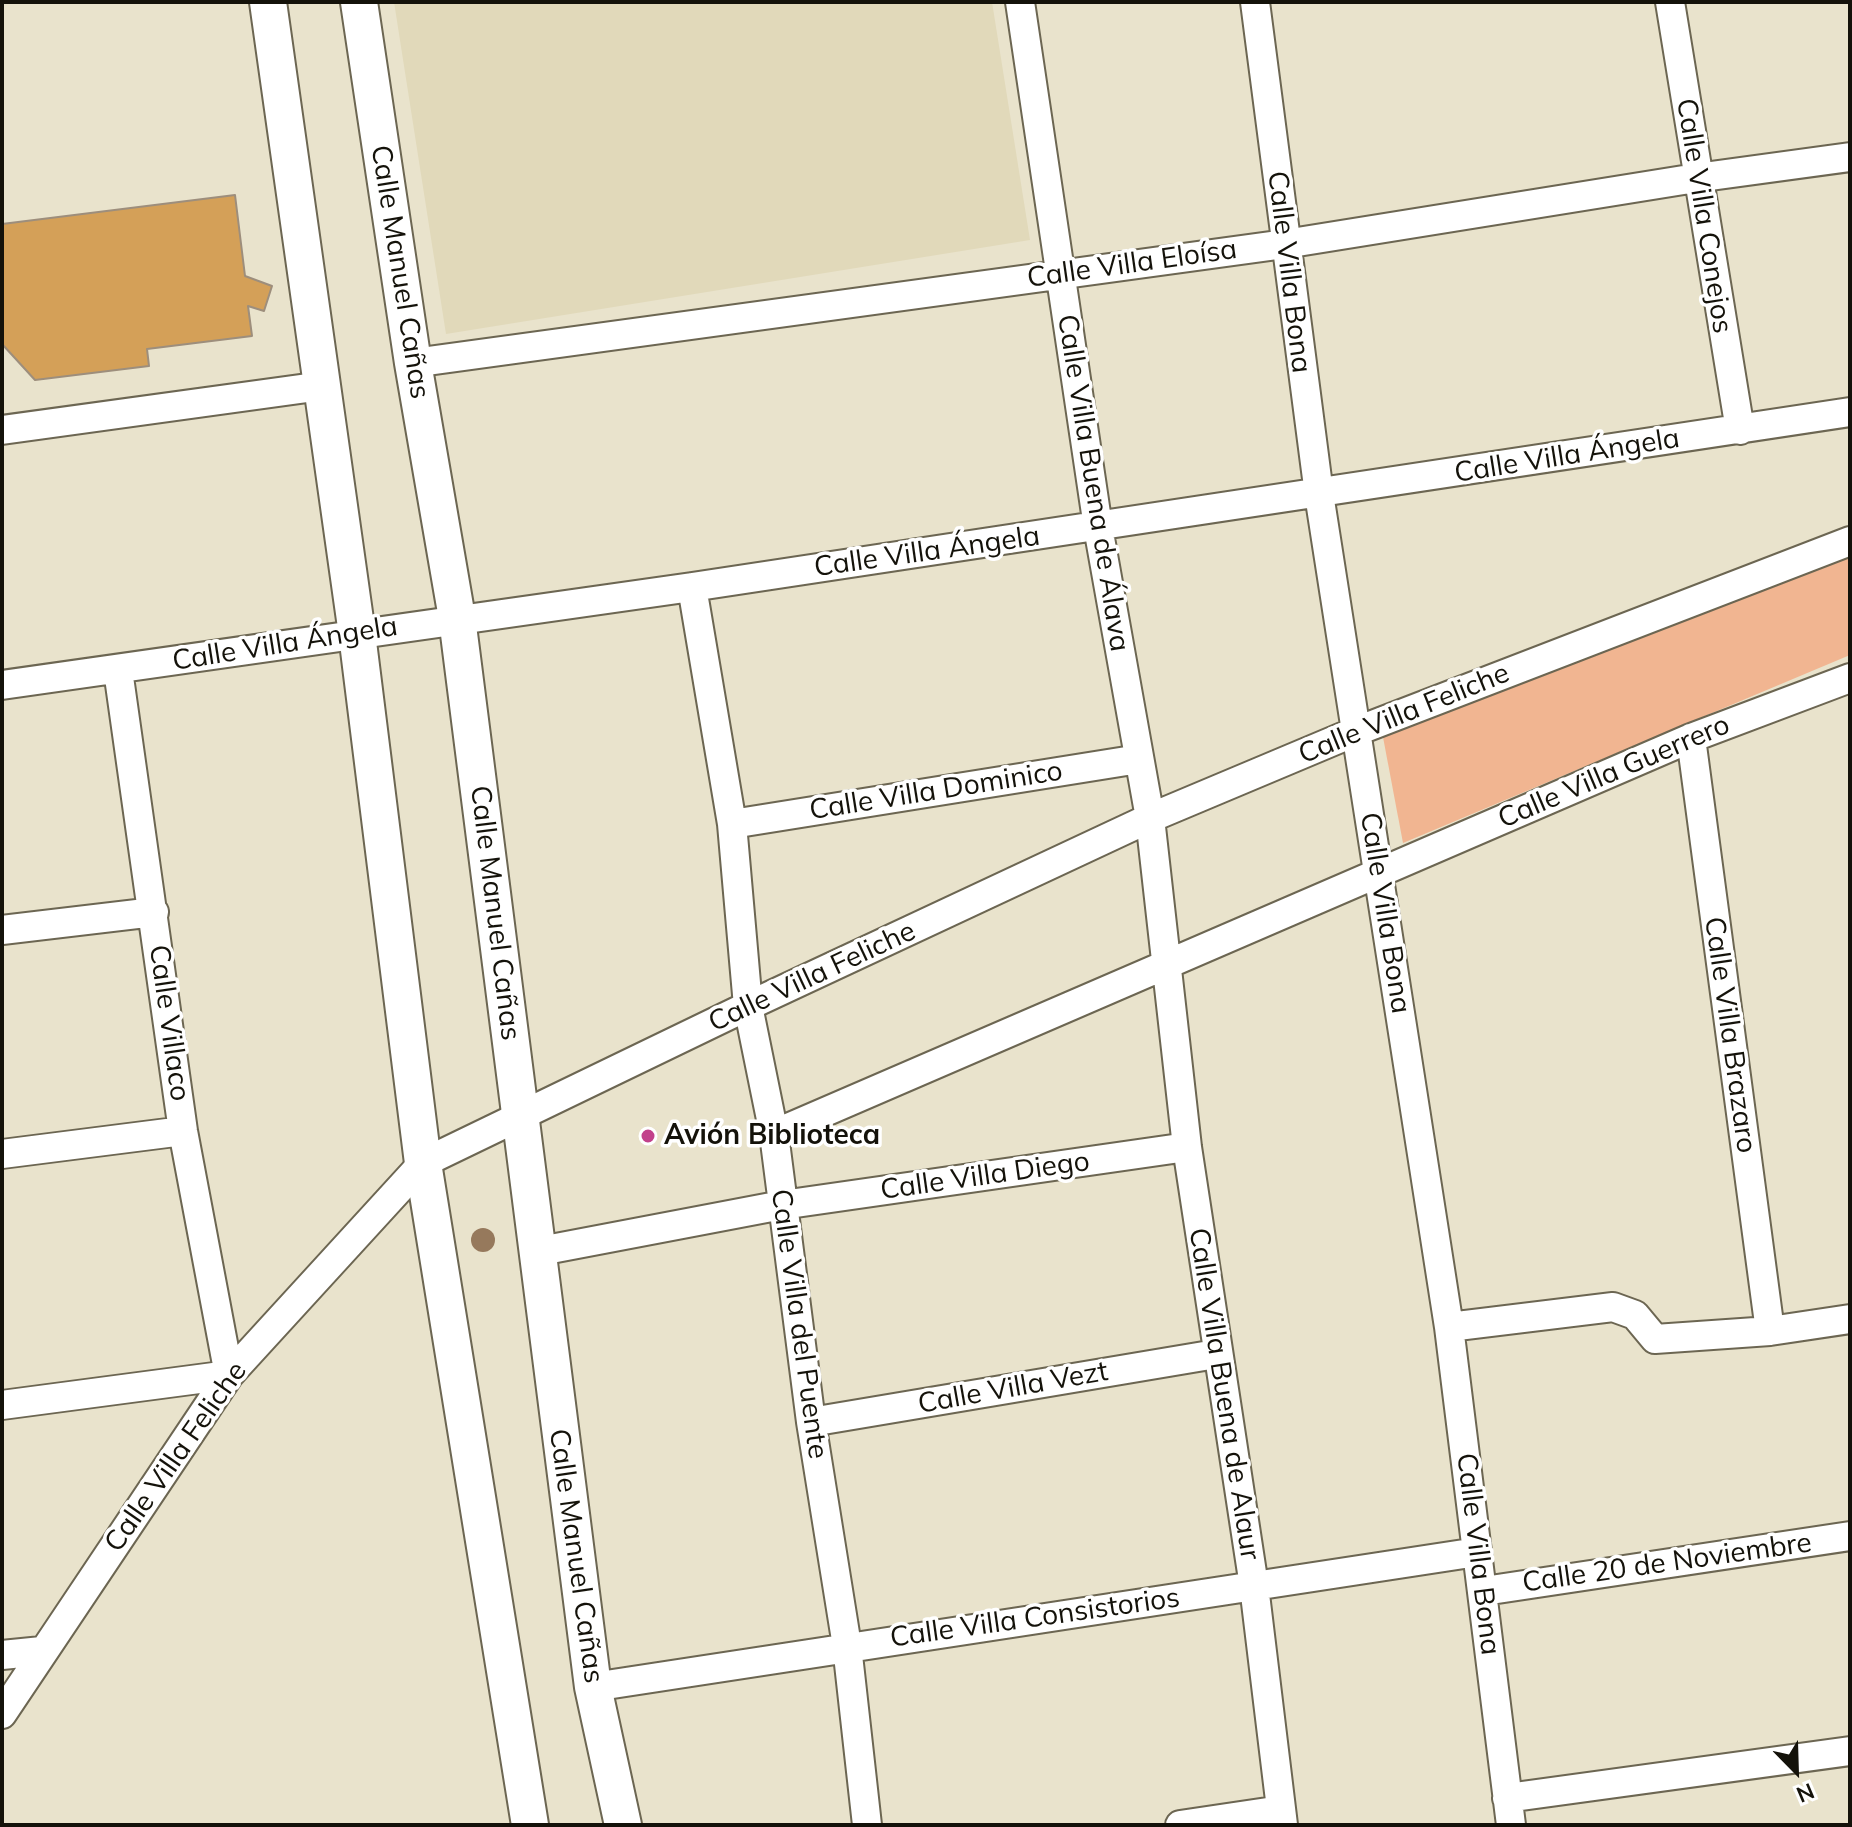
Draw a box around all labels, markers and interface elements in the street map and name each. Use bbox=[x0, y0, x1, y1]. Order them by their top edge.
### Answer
street label: Calle Villa Conejos bbox=[1669, 96, 1739, 336]
street label: Calle Manuel Cañas bbox=[363, 143, 437, 401]
street label: Calle Villa Bona bbox=[1260, 169, 1318, 375]
street label: Calle Villa Eloísa bbox=[1025, 233, 1239, 295]
street label: Calle Villa Buena de Álava bbox=[1050, 312, 1136, 654]
street label: Calle Villa Ángela bbox=[1452, 422, 1682, 490]
street label: Calle Villa Ángela bbox=[812, 520, 1042, 584]
street label: Calle Villa Ángela bbox=[170, 610, 400, 678]
street label: Calle Villa Feliche bbox=[1294, 656, 1514, 772]
street label: Calle Villa Guerrero bbox=[1493, 708, 1735, 836]
street label: Calle Villa Dominico bbox=[807, 754, 1065, 828]
street label: Calle Manuel Cañas bbox=[463, 784, 527, 1042]
street label: Calle Villa Bona bbox=[1353, 810, 1417, 1016]
street label: Calle Villa Feliche bbox=[703, 914, 921, 1040]
street label: Calle Villa Brazaro bbox=[1697, 915, 1763, 1155]
street label: Calle Villaco bbox=[141, 943, 197, 1103]
place label: Avión Biblioteca bbox=[664, 1119, 880, 1153]
marker: Avión Biblioteca bbox=[639, 1127, 657, 1145]
street label: Calle Villa Diego bbox=[878, 1145, 1092, 1207]
street label: Calle Villa del Puente bbox=[763, 1187, 835, 1461]
street label: Calle Villa Buena de Alaur bbox=[1181, 1226, 1267, 1562]
street label: Calle Villa Vezt bbox=[915, 1355, 1111, 1421]
street label: Calle Villa Feliche bbox=[98, 1356, 254, 1558]
street label: Calle Manuel Cañas bbox=[542, 1427, 610, 1685]
street label: Calle Villa Bona bbox=[1449, 1451, 1507, 1657]
street label: Calle 20 de Noviembre bbox=[1520, 1526, 1814, 1600]
street label: Calle Villa Consistorios bbox=[888, 1581, 1182, 1655]
north arrow bbox=[1756, 1731, 1836, 1811]
text: N bbox=[1792, 1777, 1818, 1809]

